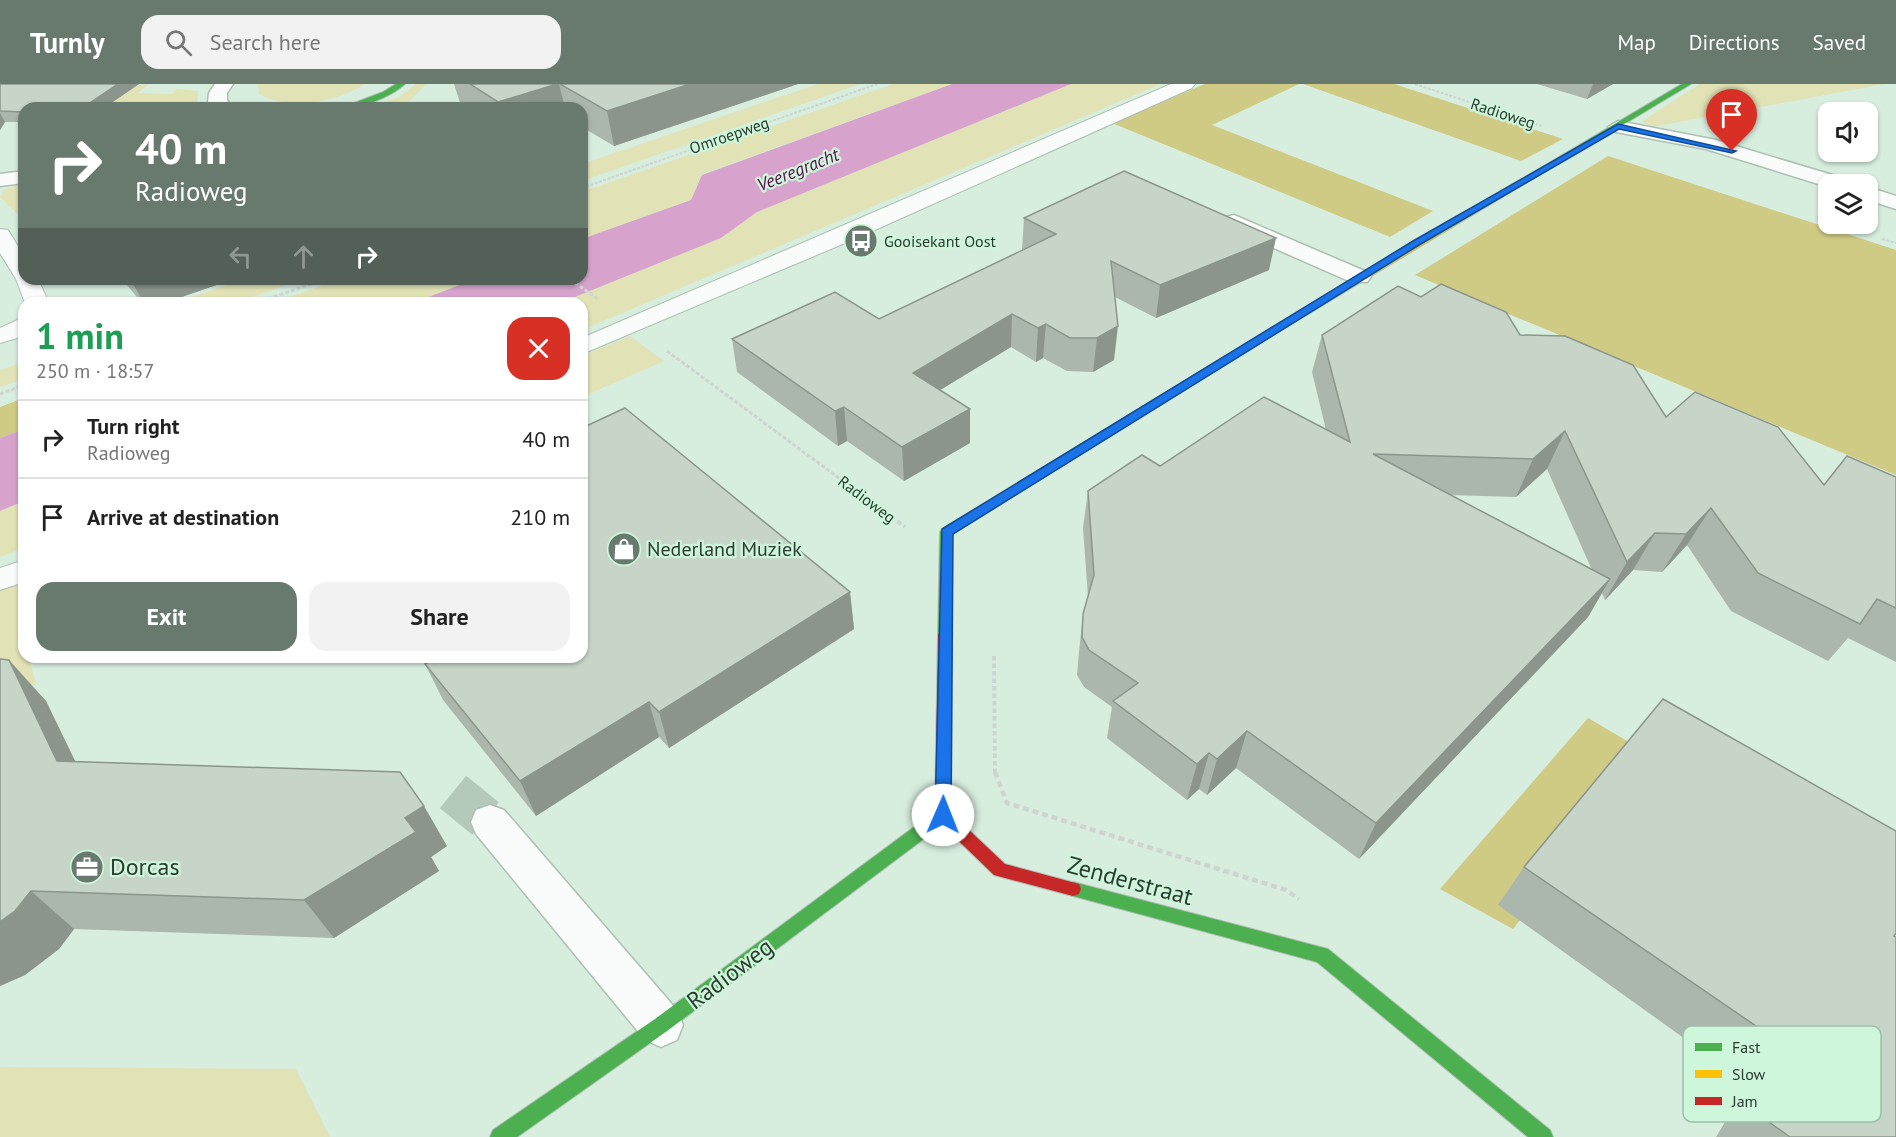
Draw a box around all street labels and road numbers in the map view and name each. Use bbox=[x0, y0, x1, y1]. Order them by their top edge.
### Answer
street label: Radioweg bbox=[1468, 93, 1538, 133]
street label: Omroepweg bbox=[687, 112, 771, 158]
street label: Radioweg bbox=[834, 471, 900, 527]
street label: Zenderstraat bbox=[1064, 849, 1196, 912]
street label: Radioweg bbox=[680, 931, 779, 1016]

